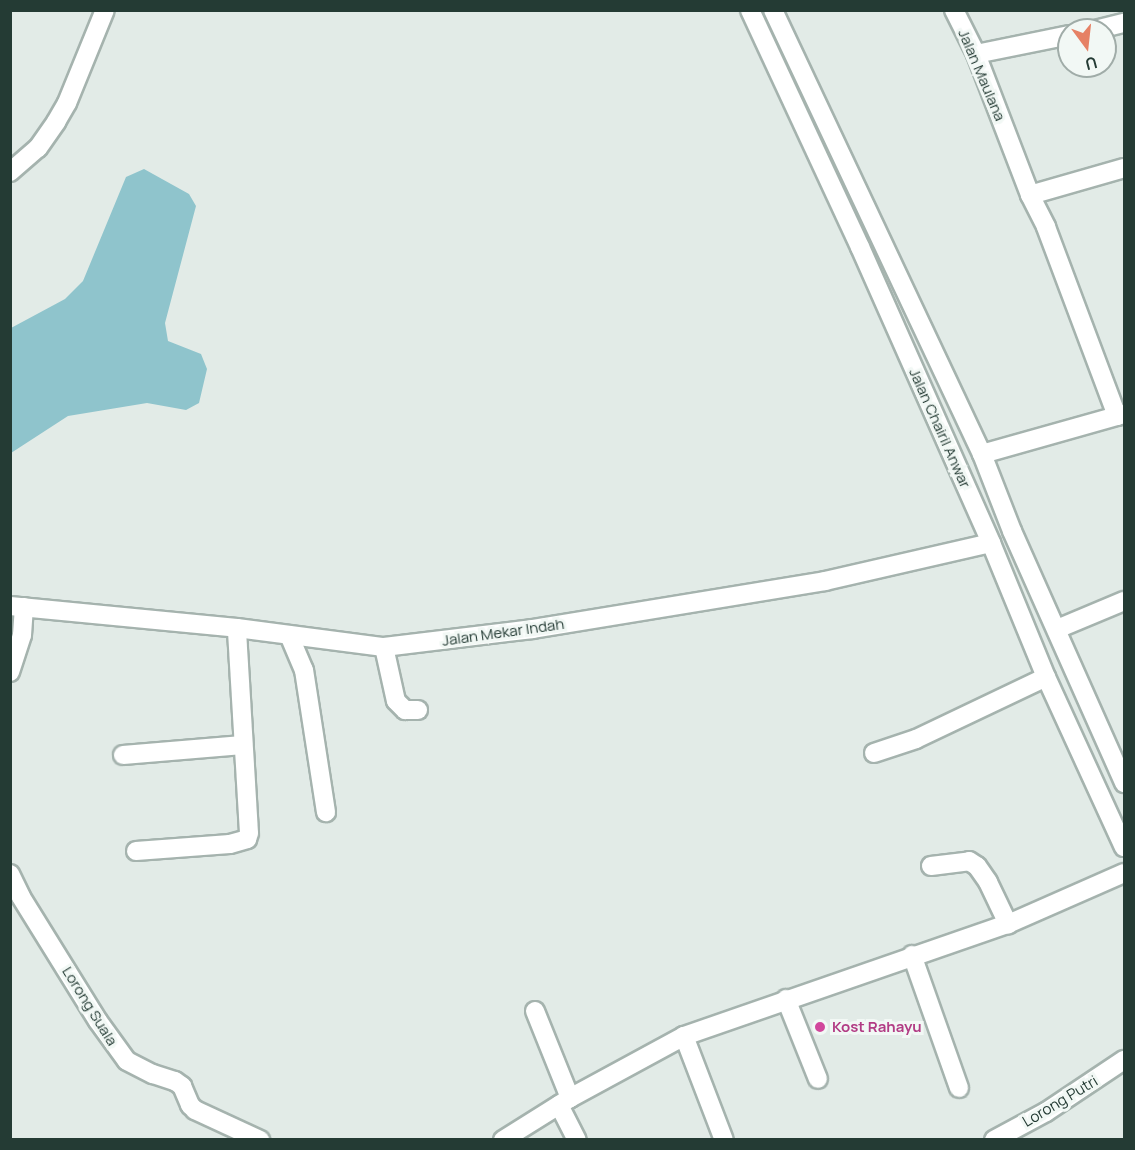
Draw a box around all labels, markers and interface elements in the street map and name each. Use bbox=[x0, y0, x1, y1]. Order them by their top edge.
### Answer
north arrow bbox=[1057, 18, 1117, 78]
street label: Jalan Maulana bbox=[955, 26, 1009, 124]
text: U bbox=[1083, 51, 1100, 76]
street label: Jalan Chairil Anwar bbox=[906, 365, 974, 491]
street label: Jalan Mekar Indah bbox=[441, 615, 565, 649]
street label: Lorong Suala bbox=[59, 963, 121, 1049]
place label: Kost Rahayu bbox=[832, 1018, 922, 1036]
marker: Kost Rahayu bbox=[813, 1020, 827, 1034]
street label: Lorong Putri bbox=[1019, 1072, 1101, 1130]

